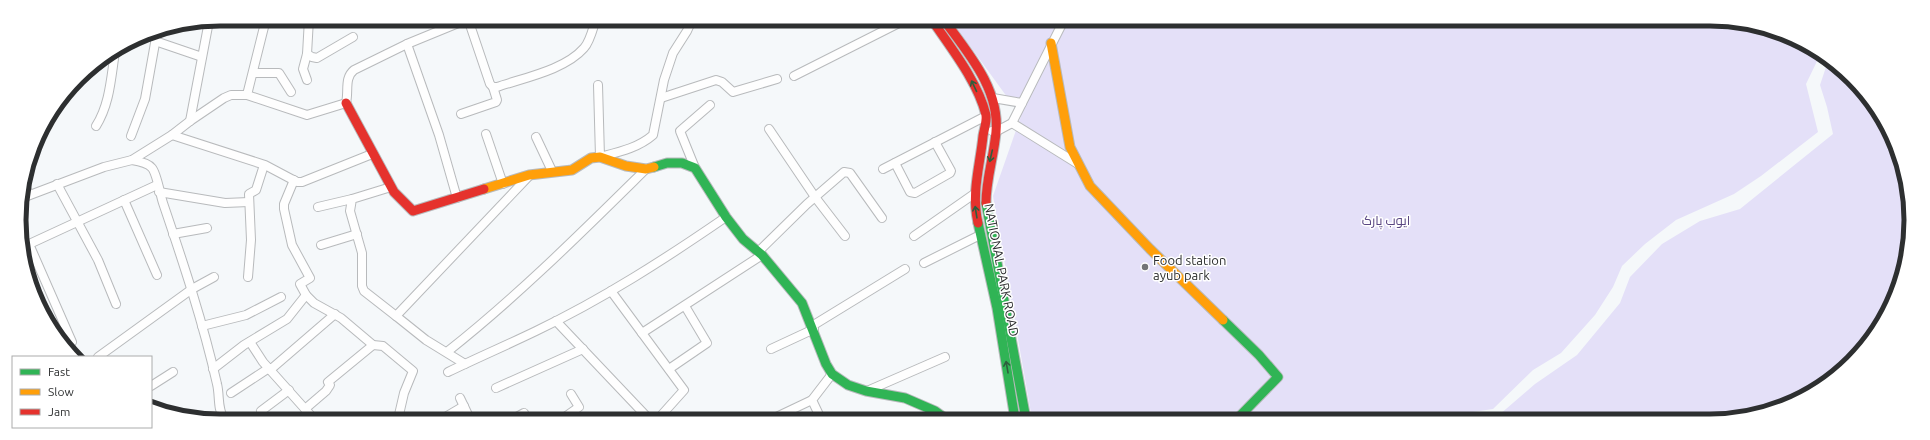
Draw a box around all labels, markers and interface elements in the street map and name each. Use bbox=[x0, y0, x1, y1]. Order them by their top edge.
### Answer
one-way arrow bbox=[970, 80, 977, 92]
one-way arrow bbox=[986, 149, 994, 162]
street label: NATIONAL PARK ROAD bbox=[982, 202, 1022, 338]
one-way arrow bbox=[972, 206, 980, 219]
park label: ایوب پارک bbox=[1362, 213, 1410, 230]
place label: Food station ayub park bbox=[1153, 253, 1226, 282]
marker: Food station ayub park bbox=[1140, 262, 1150, 272]
legend bbox=[12, 356, 152, 428]
one-way arrow bbox=[1003, 361, 1011, 374]
text: Fast bbox=[48, 365, 70, 378]
text: Slow bbox=[48, 385, 74, 398]
text: Jam bbox=[48, 405, 70, 418]

